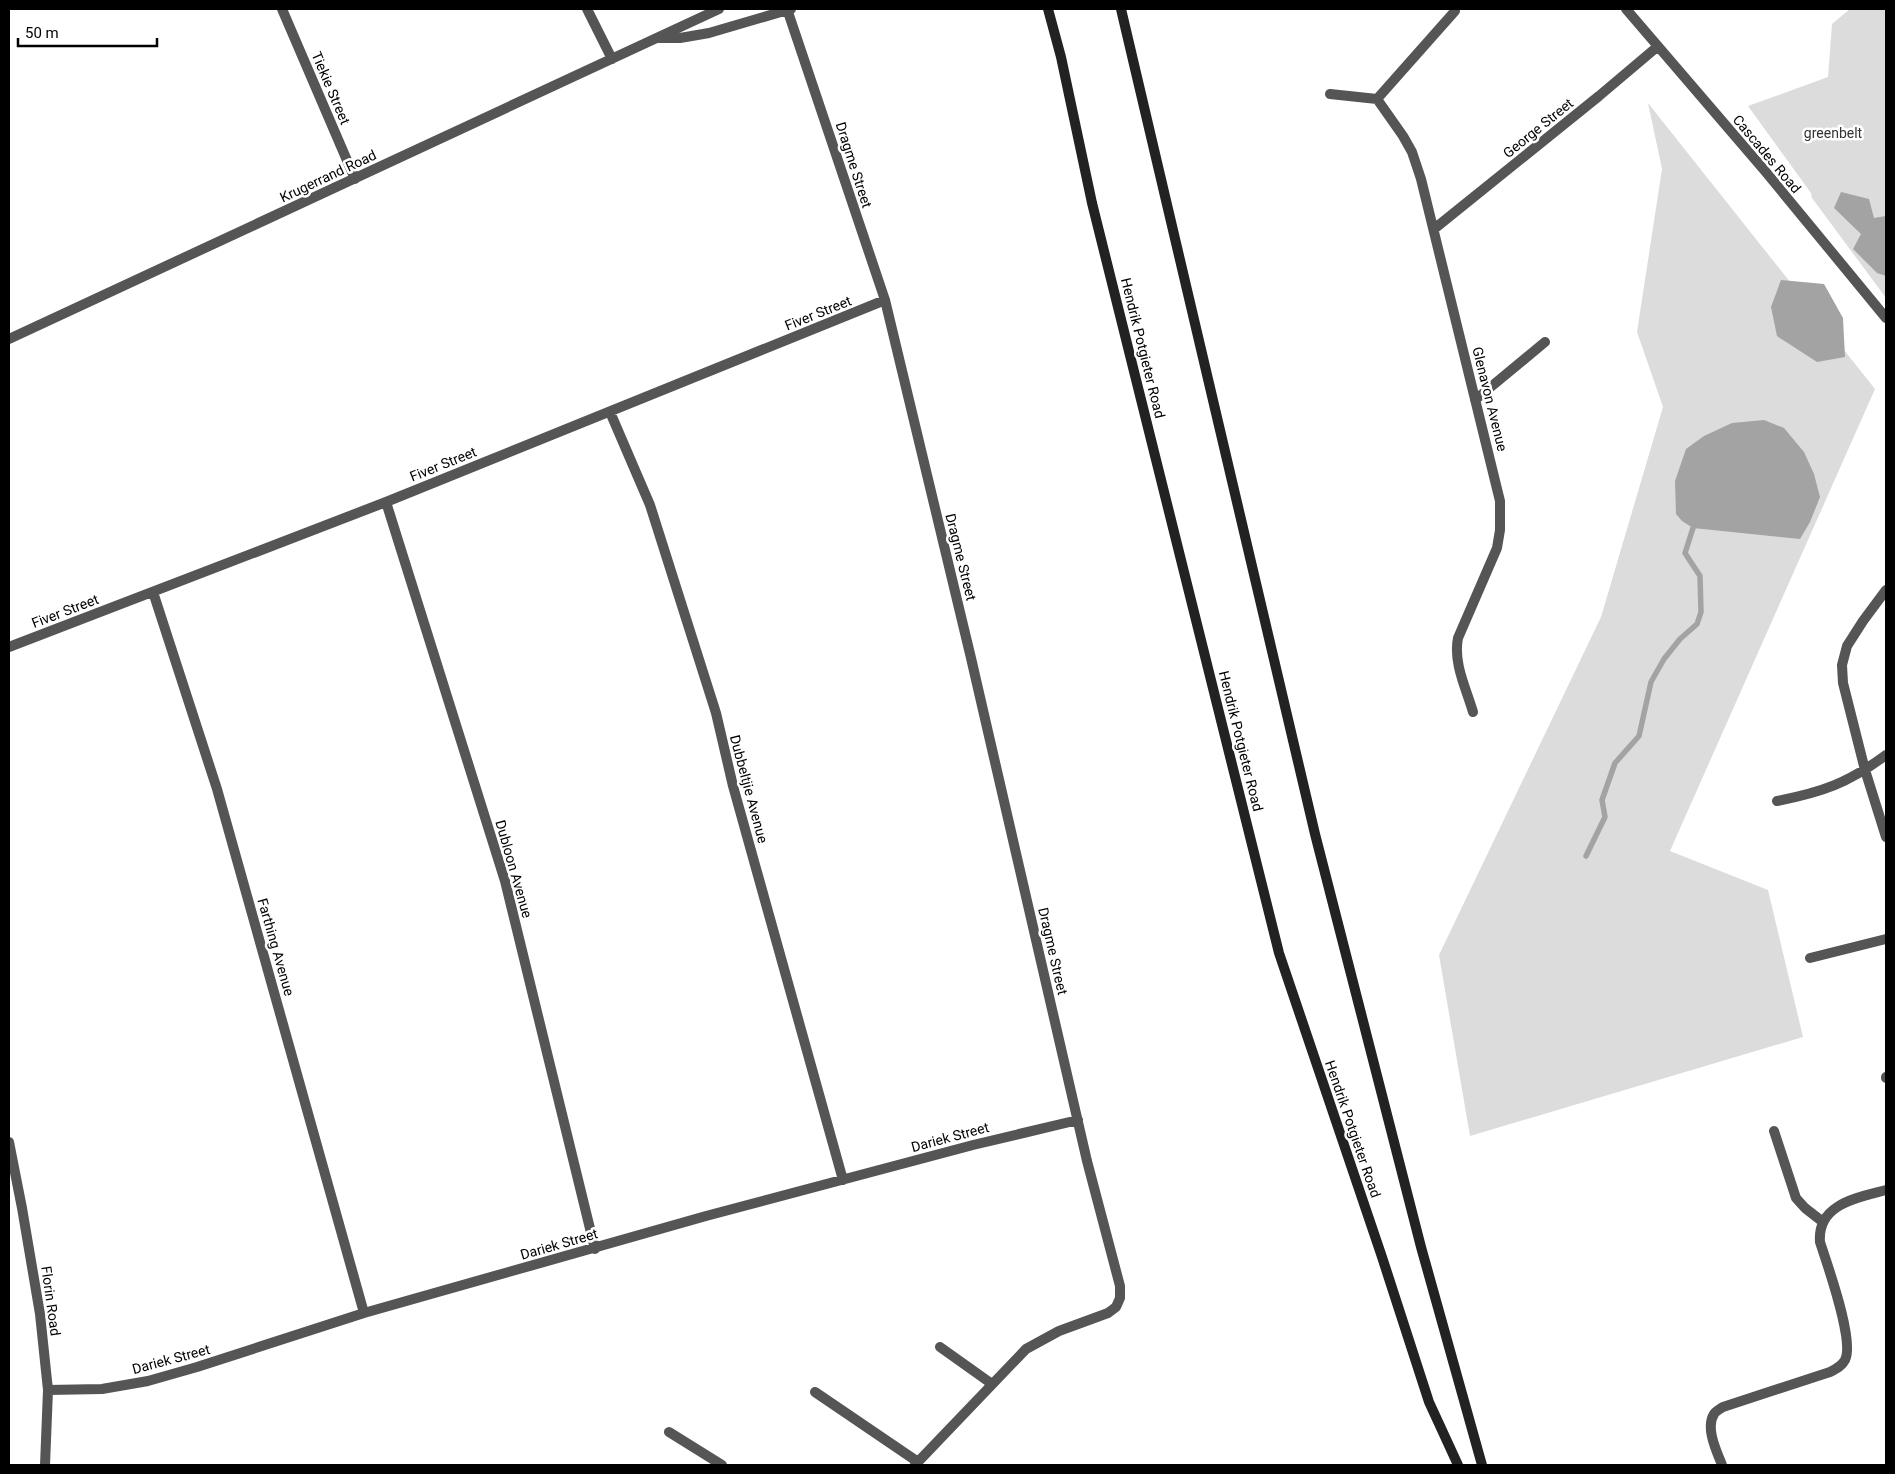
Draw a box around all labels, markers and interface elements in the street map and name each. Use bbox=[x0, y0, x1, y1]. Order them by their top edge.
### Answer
scale bar bbox=[18, 15, 156, 47]
text: 50 m bbox=[25, 24, 59, 42]
street label: Tiekie Street bbox=[308, 49, 354, 127]
street label: George Street bbox=[1500, 95, 1576, 161]
street label: Cascades Road bbox=[1730, 112, 1804, 196]
street label: Dragme Street bbox=[833, 120, 876, 210]
park label: greenbelt bbox=[1804, 125, 1863, 141]
street label: Krugerrand Road bbox=[277, 147, 379, 205]
street label: Hendrik Potgieter Road bbox=[1118, 276, 1168, 420]
street label: Fiver Street bbox=[782, 292, 854, 334]
street label: Glenavon Avenue bbox=[1469, 345, 1511, 453]
street label: Fiver Street bbox=[407, 443, 479, 485]
street label: Dragme Street bbox=[942, 512, 980, 603]
street label: Fiver Street bbox=[29, 591, 101, 631]
street label: Hendrik Potgieter Road bbox=[1216, 669, 1266, 813]
street label: Dubbeltjie Avenue bbox=[727, 733, 771, 845]
street label: Dubloon Avenue bbox=[492, 818, 536, 920]
street label: Farthing Avenue bbox=[254, 896, 298, 998]
street label: Dragme Street bbox=[1035, 906, 1071, 997]
street label: Hendrik Potgieter Road bbox=[1322, 1058, 1384, 1200]
street label: Dariek Street bbox=[909, 1119, 991, 1155]
street label: Dariek Street bbox=[518, 1225, 600, 1263]
street label: Florin Road bbox=[38, 1265, 64, 1337]
street label: Dariek Street bbox=[130, 1341, 212, 1377]

